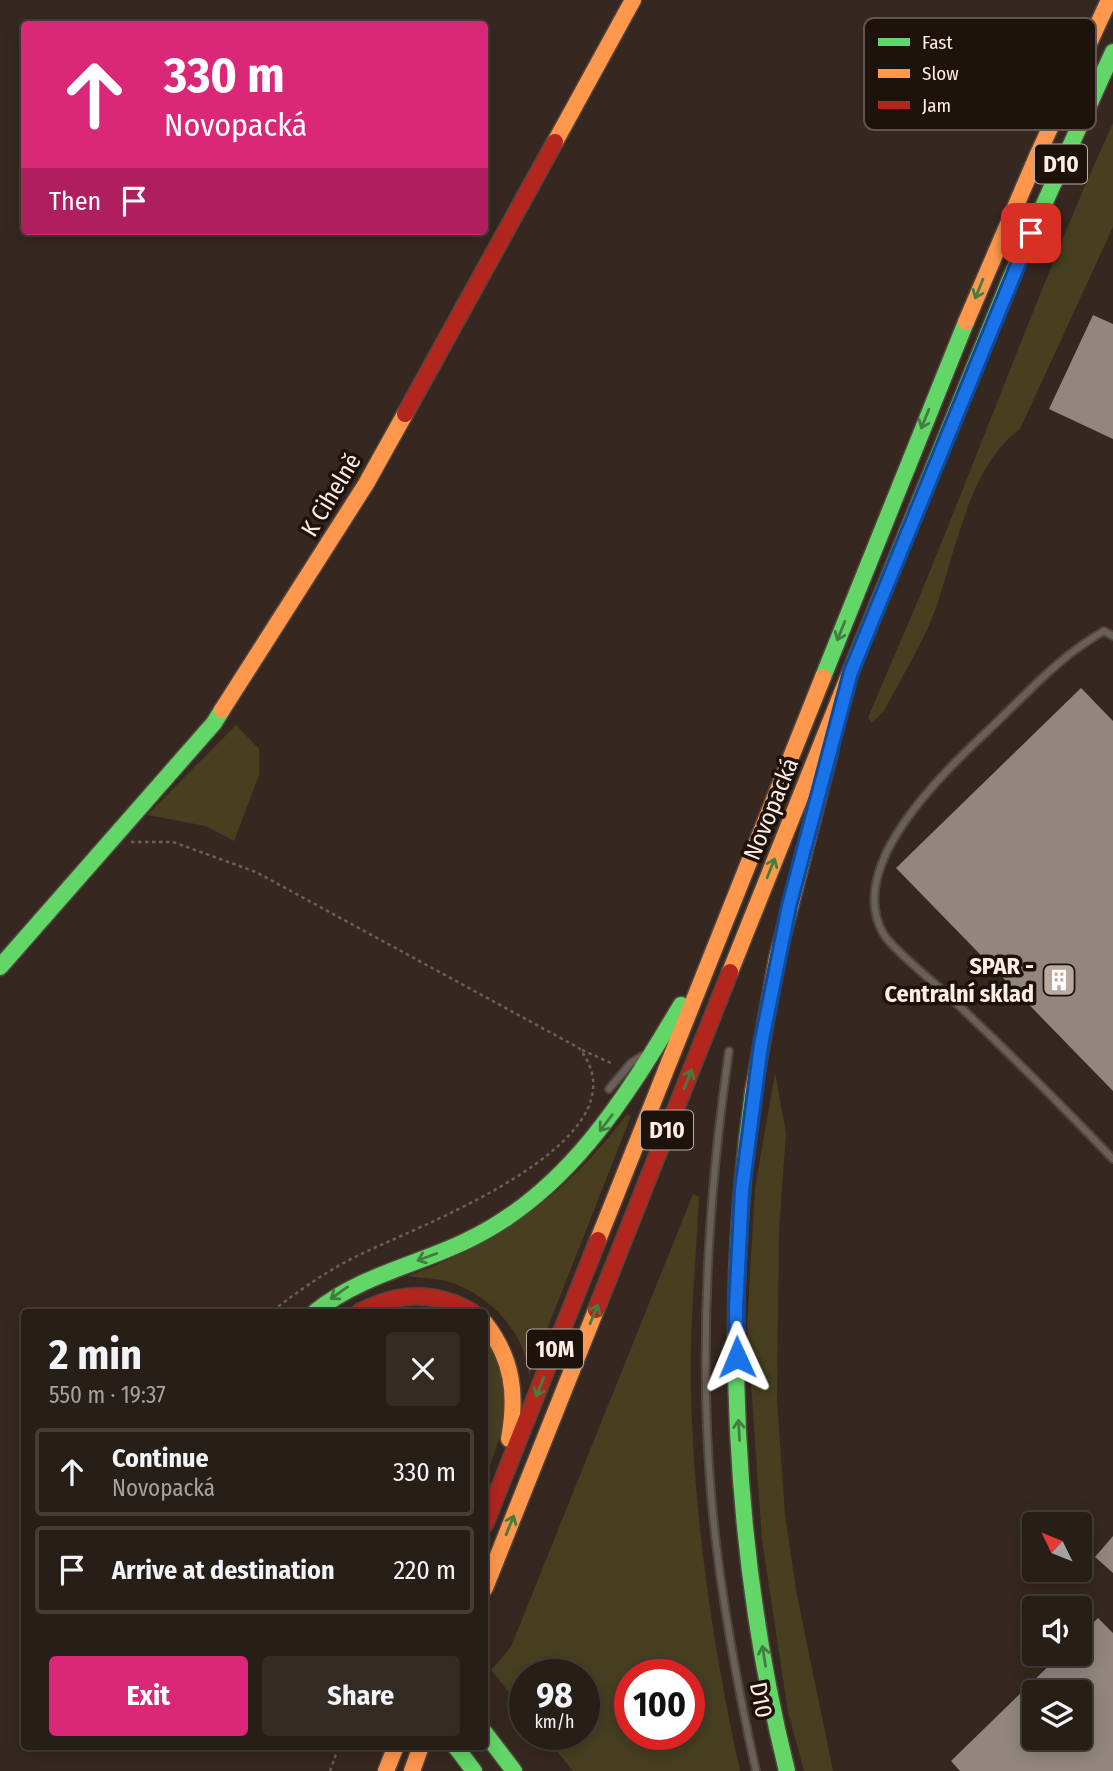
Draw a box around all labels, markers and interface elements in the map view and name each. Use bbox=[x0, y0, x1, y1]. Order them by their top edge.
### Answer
legend bbox=[864, 18, 1096, 130]
text: Fast bbox=[922, 31, 953, 54]
text: 330 m bbox=[164, 46, 285, 105]
icon: ahead bbox=[49, 49, 140, 140]
text: Slow bbox=[922, 62, 959, 85]
text: Jam bbox=[922, 94, 951, 117]
text: Novopacká bbox=[164, 106, 307, 144]
road number: D10 bbox=[1035, 144, 1087, 183]
icon: arrive bbox=[115, 182, 153, 220]
text: Then bbox=[49, 186, 101, 217]
pin bbox=[1001, 203, 1061, 263]
icon: arrive bbox=[1012, 214, 1050, 252]
one-way arrow bbox=[971, 277, 984, 299]
one-way arrow bbox=[918, 408, 931, 430]
street label: K Cihelně bbox=[295, 448, 367, 542]
one-way arrow bbox=[834, 619, 847, 641]
street label: Novopacká bbox=[738, 754, 804, 864]
one-way arrow bbox=[766, 858, 779, 879]
place label: SPAR - Centralní sklad bbox=[884, 952, 1034, 1008]
building icon: SPAR - Centralní sklad bbox=[1040, 961, 1078, 999]
one-way arrow bbox=[682, 1069, 695, 1091]
road number: D10 bbox=[641, 1110, 693, 1149]
one-way arrow bbox=[599, 1113, 614, 1132]
one-way arrow bbox=[417, 1252, 439, 1264]
one-way arrow bbox=[330, 1286, 349, 1300]
one-way arrow bbox=[589, 1303, 602, 1325]
position arrow bbox=[700, 1320, 774, 1394]
text: 2 min bbox=[49, 1330, 142, 1380]
road number: 10M bbox=[527, 1330, 583, 1368]
button: close bbox=[386, 1332, 460, 1406]
one-way arrow bbox=[532, 1376, 545, 1397]
text: 550 m · 19:37 bbox=[49, 1381, 166, 1409]
one-way arrow bbox=[733, 1419, 746, 1442]
text: Continue bbox=[112, 1443, 209, 1474]
icon: ahead bbox=[53, 1453, 91, 1491]
text: 330 m bbox=[393, 1457, 456, 1488]
text: Novopacká bbox=[112, 1474, 215, 1502]
north arrow bbox=[1022, 1512, 1092, 1582]
map controls bbox=[1022, 1512, 1092, 1750]
one-way arrow bbox=[505, 1515, 518, 1536]
icon: arrive bbox=[53, 1551, 91, 1589]
text: Arrive at destination bbox=[112, 1555, 335, 1586]
text: 220 m bbox=[393, 1555, 456, 1586]
button: sound bbox=[1022, 1596, 1092, 1666]
one-way arrow bbox=[757, 1645, 770, 1668]
button: Exit bbox=[49, 1656, 248, 1736]
button: Share bbox=[262, 1656, 460, 1736]
speed limit sign: 100 bbox=[614, 1659, 705, 1750]
text: 98 bbox=[536, 1674, 573, 1716]
street label: D10 bbox=[744, 1680, 778, 1720]
button: layers bbox=[1022, 1680, 1092, 1750]
text: km/h bbox=[534, 1711, 575, 1733]

